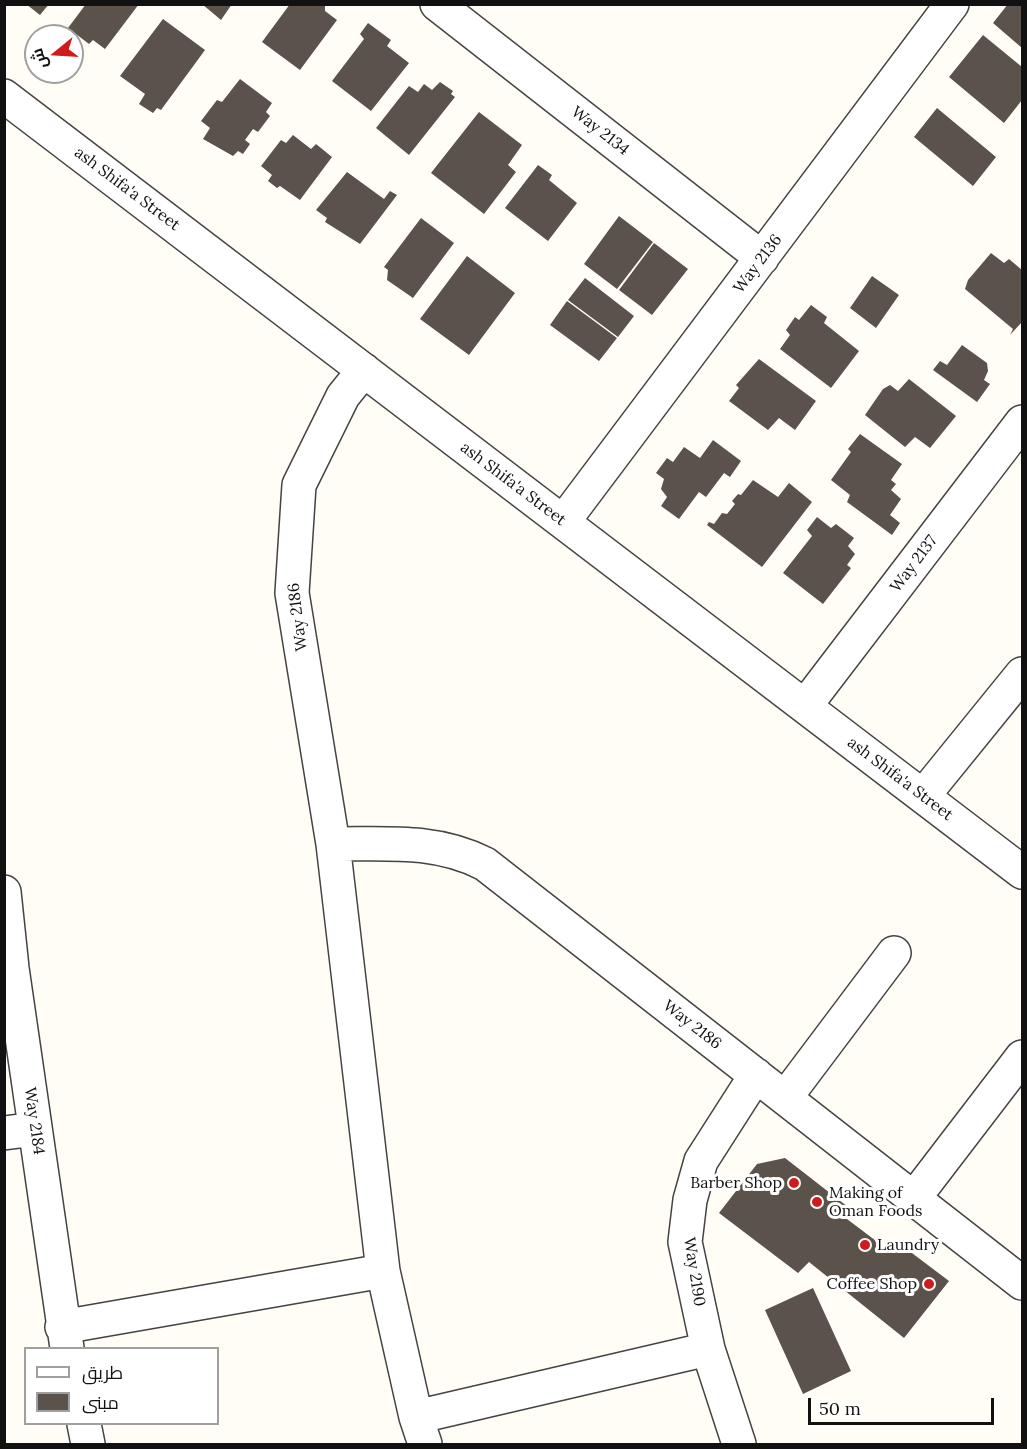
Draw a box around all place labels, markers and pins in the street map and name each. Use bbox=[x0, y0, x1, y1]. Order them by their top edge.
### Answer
place label: Barber Shop bbox=[690, 1173, 782, 1193]
marker: Barber Shop bbox=[787, 1176, 801, 1190]
place label: Making of Oman Foods bbox=[829, 1183, 922, 1221]
marker: Making of Oman Foods bbox=[810, 1195, 824, 1209]
place label: Laundry bbox=[877, 1235, 939, 1255]
marker: Laundry bbox=[858, 1238, 872, 1252]
place label: Coffee Shop bbox=[827, 1274, 917, 1294]
marker: Coffee Shop bbox=[922, 1277, 936, 1291]

